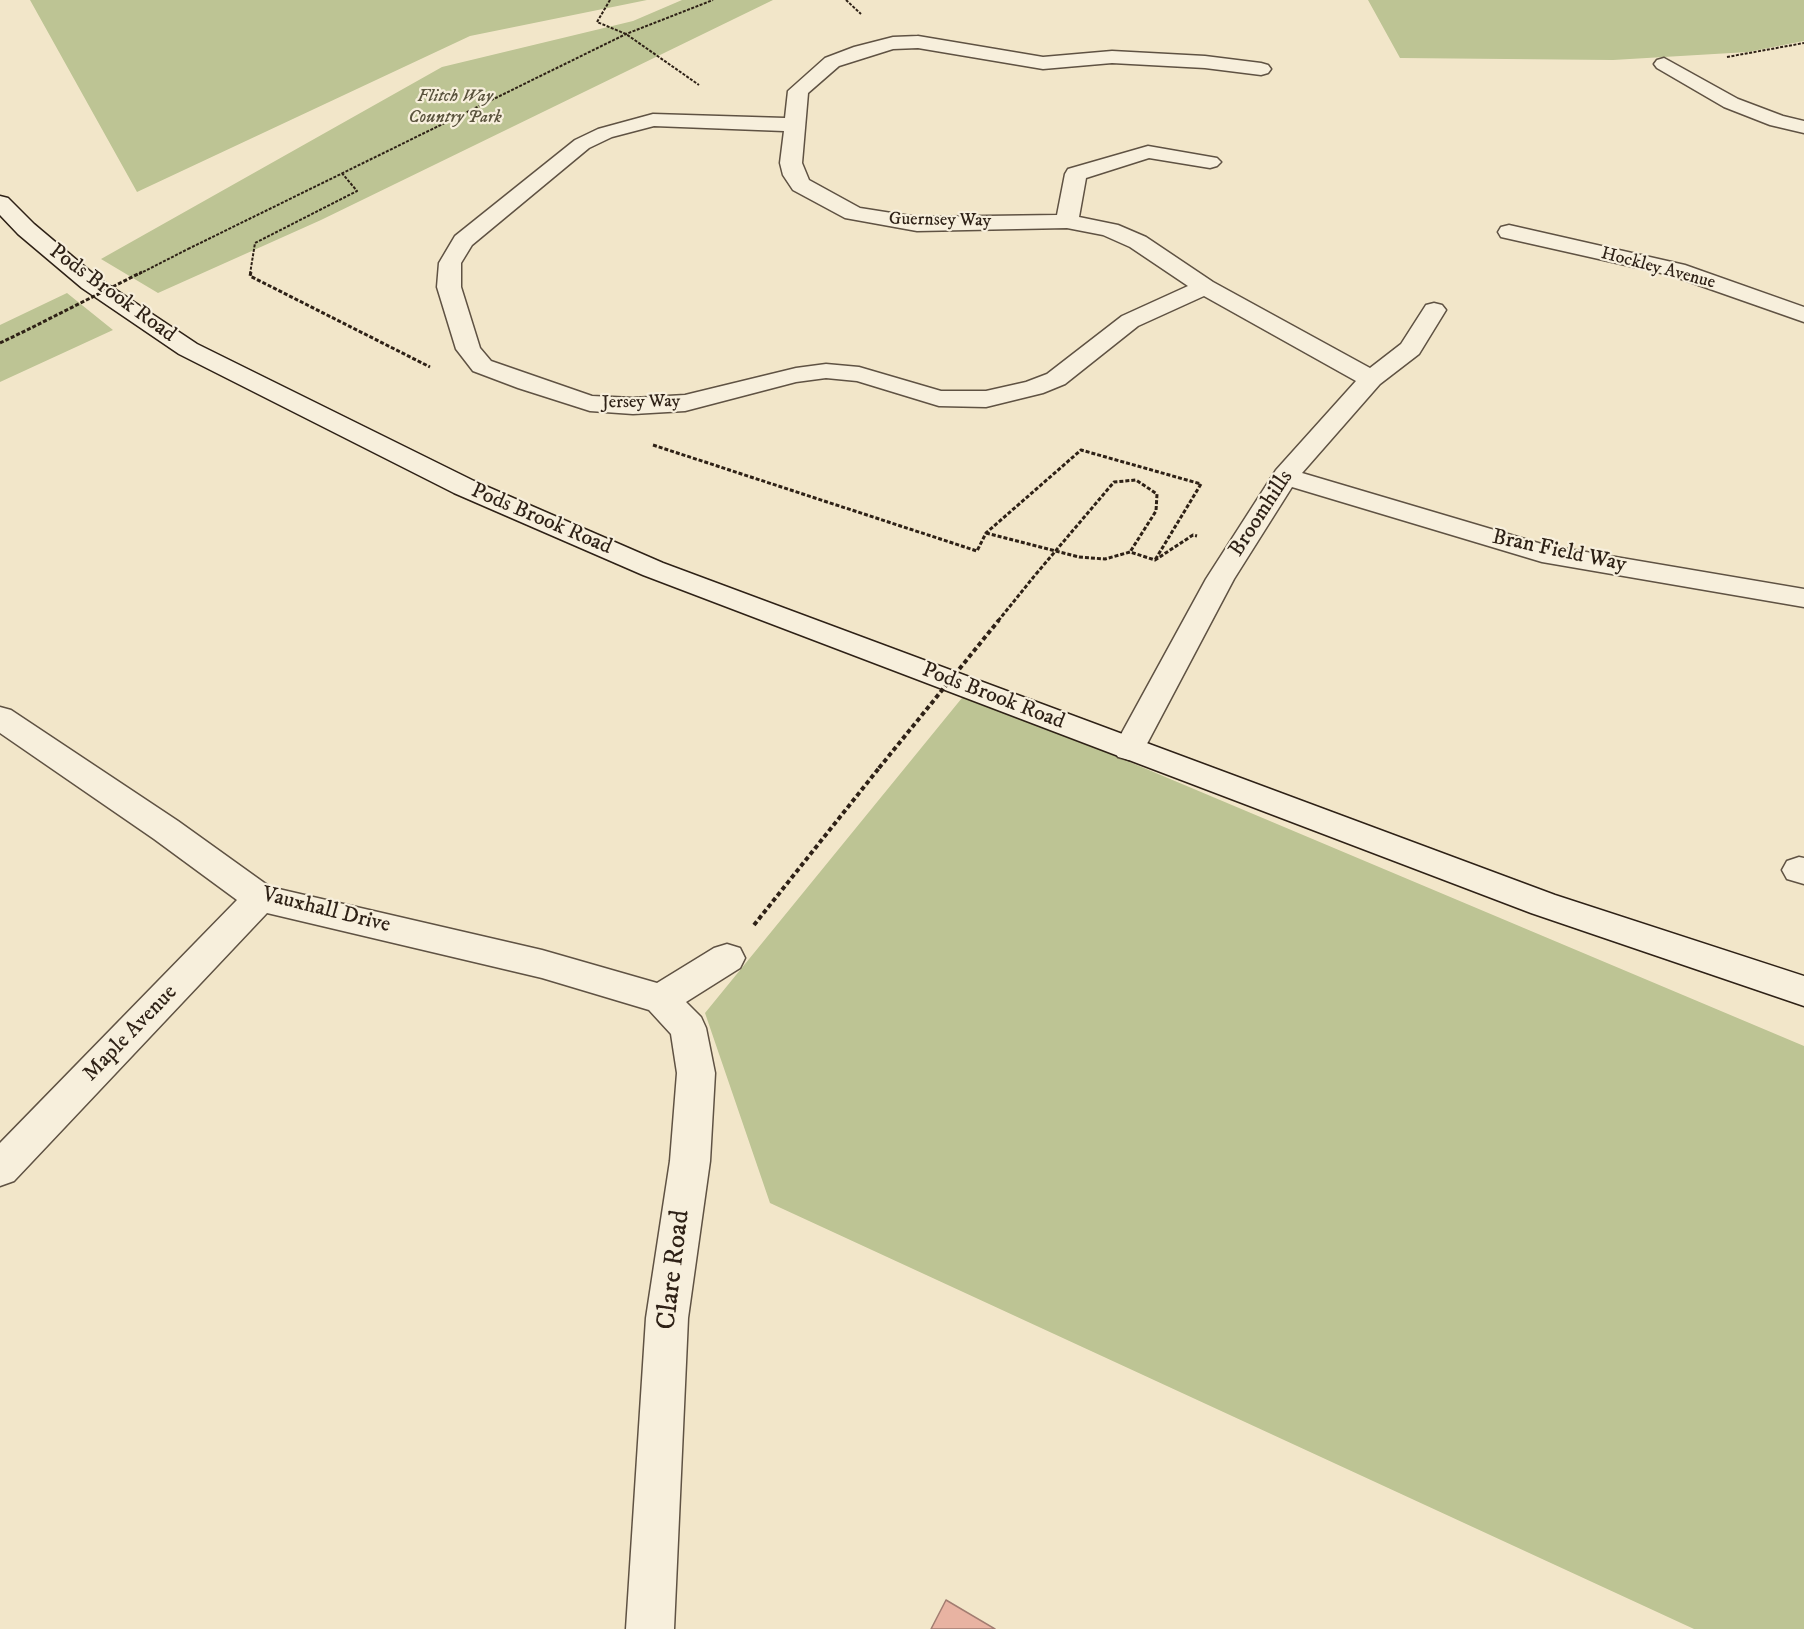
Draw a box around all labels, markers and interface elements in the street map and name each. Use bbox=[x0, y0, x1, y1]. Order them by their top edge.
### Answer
park label: Flitch Way Country Park bbox=[408, 86, 502, 128]
street label: Guernsey Way bbox=[889, 209, 991, 233]
street label: Pods Brook Road bbox=[43, 239, 181, 349]
street label: Hockley Avenue bbox=[1599, 243, 1717, 295]
street label: Jersey Way bbox=[602, 392, 680, 414]
street label: Broomhills bbox=[1224, 466, 1300, 562]
street label: Pods Brook Road bbox=[467, 478, 615, 562]
street label: Bran Field Way bbox=[1489, 525, 1629, 579]
street label: Pods Brook Road bbox=[918, 658, 1068, 736]
street label: Vauxhall Drive bbox=[259, 882, 393, 940]
street label: Maple Avenue bbox=[78, 980, 184, 1088]
street label: Clare Road bbox=[652, 1208, 698, 1332]

